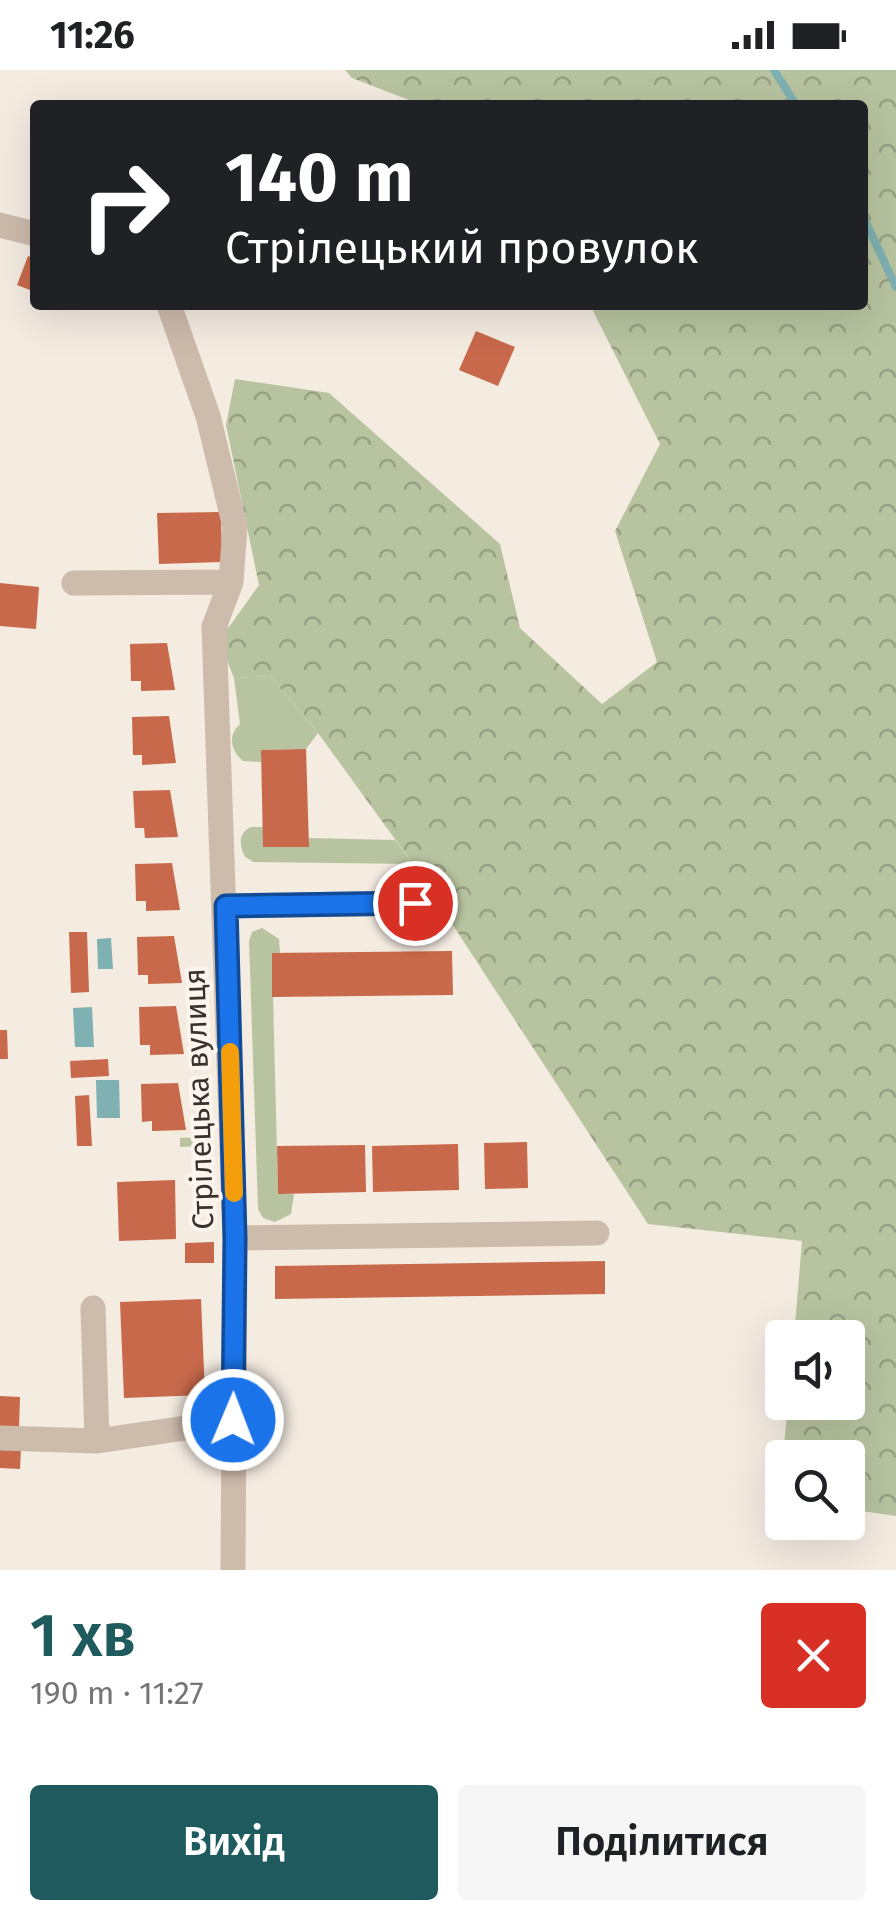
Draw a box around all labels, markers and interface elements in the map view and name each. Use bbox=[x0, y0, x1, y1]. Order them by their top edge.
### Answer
text: 11:26 bbox=[50, 12, 135, 58]
text: 140 m bbox=[225, 136, 414, 220]
icon: right bbox=[60, 140, 190, 270]
text: Стрілецький провулок bbox=[225, 221, 698, 275]
pin bbox=[373, 861, 458, 946]
icon: arrive bbox=[388, 876, 443, 931]
street label: Стрілецька вулиця bbox=[176, 968, 222, 1230]
map controls bbox=[765, 1320, 865, 1540]
button: sound bbox=[765, 1320, 865, 1420]
position arrow bbox=[181, 1368, 285, 1472]
button: search bbox=[765, 1440, 865, 1540]
text: 1 хв bbox=[30, 1600, 136, 1672]
button: close bbox=[761, 1603, 866, 1708]
text: 190 m · 11:27 bbox=[30, 1674, 204, 1712]
button: Вихід bbox=[30, 1785, 438, 1900]
button: Поділитися bbox=[458, 1785, 866, 1900]

